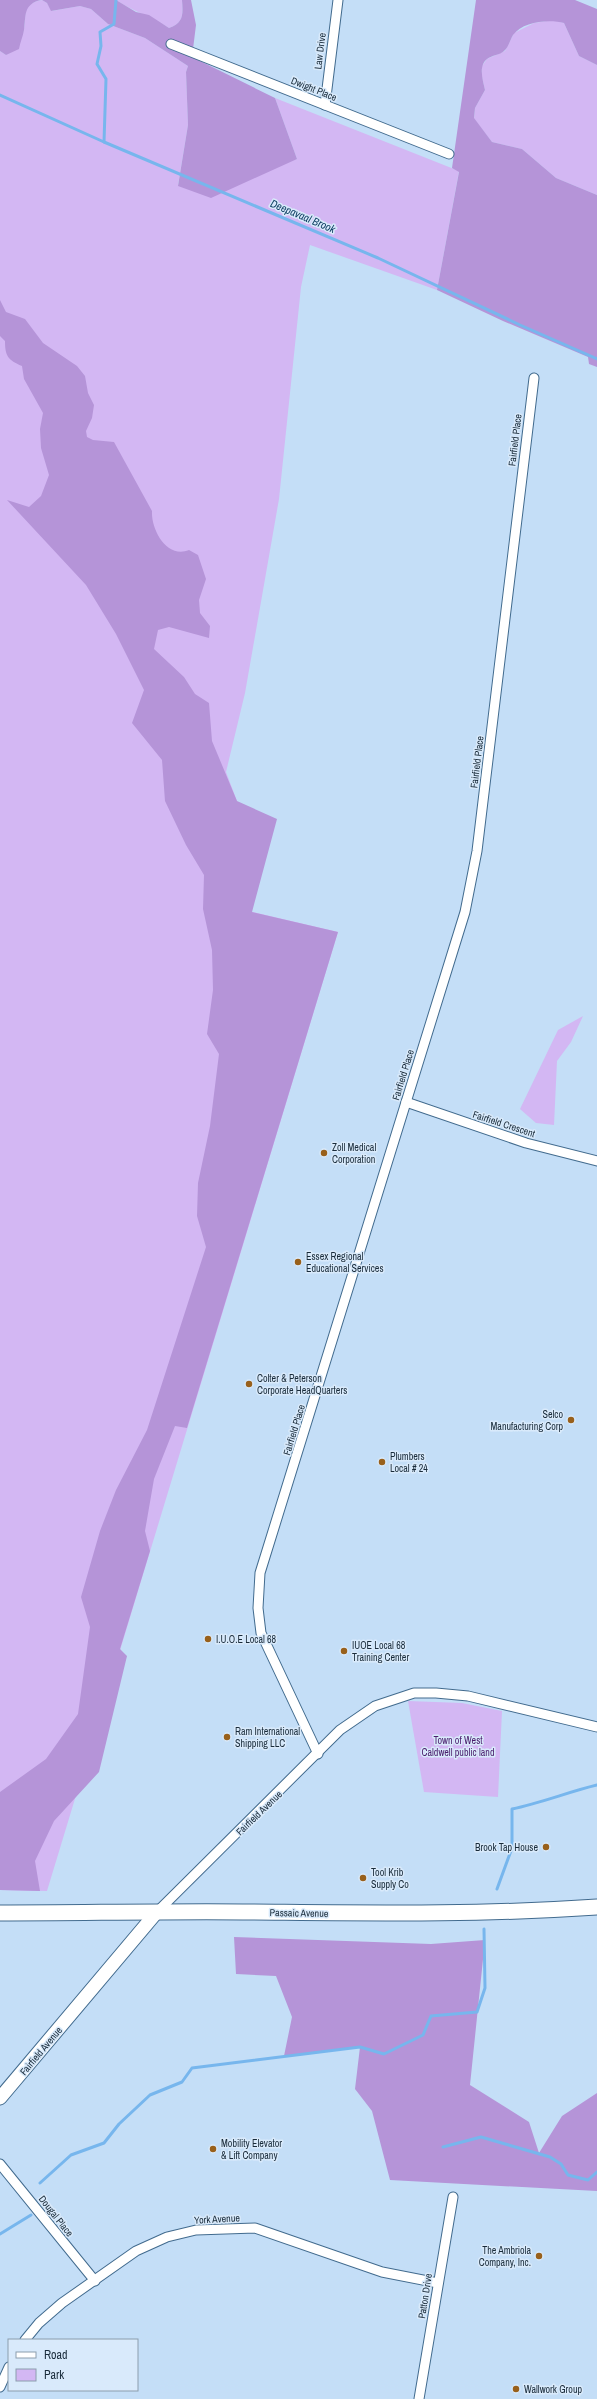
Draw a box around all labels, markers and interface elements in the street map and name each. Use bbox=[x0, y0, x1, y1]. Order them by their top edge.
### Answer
street label: Law Drive bbox=[311, 31, 329, 70]
street label: Dwight Place bbox=[289, 74, 339, 104]
water label: Deepavaal Brook bbox=[268, 196, 338, 236]
street label: Fairfield Place bbox=[505, 413, 525, 467]
street label: Fairfield Place bbox=[467, 735, 487, 789]
street label: Fairfield Place bbox=[389, 1048, 417, 1102]
street label: Fairfield Crescent bbox=[471, 1108, 537, 1140]
place label: Zoll Medical Corporation bbox=[332, 1141, 376, 1166]
marker: Zoll Medical Corporation bbox=[319, 1148, 329, 1158]
place label: Essex Regional Educational Services bbox=[306, 1250, 384, 1275]
marker: Essex Regional Educational Services bbox=[293, 1257, 303, 1267]
place label: Colter & Peterson Corporate HeadQuarters bbox=[257, 1372, 347, 1397]
marker: Colter & Peterson Corporate HeadQuarters bbox=[244, 1379, 254, 1389]
street label: Fairfield Place bbox=[280, 1403, 308, 1457]
place label: Selco Manufacturing Corp bbox=[491, 1408, 563, 1433]
marker: Selco Manufacturing Corp bbox=[566, 1415, 576, 1425]
place label: Plumbers Local # 24 bbox=[390, 1450, 428, 1475]
marker: Plumbers Local # 24 bbox=[377, 1457, 387, 1467]
place label: I.U.O.E Local 68 bbox=[216, 1633, 277, 1646]
marker: I.U.O.E Local 68 bbox=[203, 1634, 213, 1644]
place label: IUOE Local 68 Training Center bbox=[352, 1639, 409, 1664]
marker: IUOE Local 68 Training Center bbox=[339, 1646, 349, 1656]
place label: Ram International Shipping LLC bbox=[235, 1725, 300, 1750]
marker: Ram International Shipping LLC bbox=[222, 1732, 232, 1742]
park label: Town of West Caldwell public land bbox=[422, 1734, 494, 1759]
street label: Fairfield Avenue bbox=[233, 1787, 285, 1838]
place label: Brook Tap House bbox=[475, 1841, 538, 1854]
marker: Brook Tap House bbox=[541, 1842, 551, 1852]
place label: Tool Krib Supply Co bbox=[371, 1866, 409, 1891]
marker: Tool Krib Supply Co bbox=[358, 1873, 368, 1883]
street label: Passaic Avenue bbox=[270, 1906, 329, 1920]
street label: Fairfield Avenue bbox=[17, 2024, 65, 2078]
place label: Mobility Elevator & Lift Company bbox=[221, 2137, 282, 2162]
marker: Mobility Elevator & Lift Company bbox=[208, 2144, 218, 2154]
street label: Dougal Place bbox=[36, 2193, 76, 2240]
street label: York Avenue bbox=[194, 2211, 241, 2227]
place label: The Ambriola Company, Inc. bbox=[479, 2244, 531, 2269]
marker: The Ambriola Company, Inc. bbox=[534, 2251, 544, 2261]
street label: Patton Drive bbox=[415, 2272, 435, 2320]
legend bbox=[8, 2339, 138, 2391]
text: Road bbox=[44, 2347, 68, 2363]
text: Park bbox=[44, 2367, 64, 2383]
place label: Wallwork Group bbox=[524, 2383, 582, 2396]
marker: Wallwork Group bbox=[511, 2384, 521, 2394]

